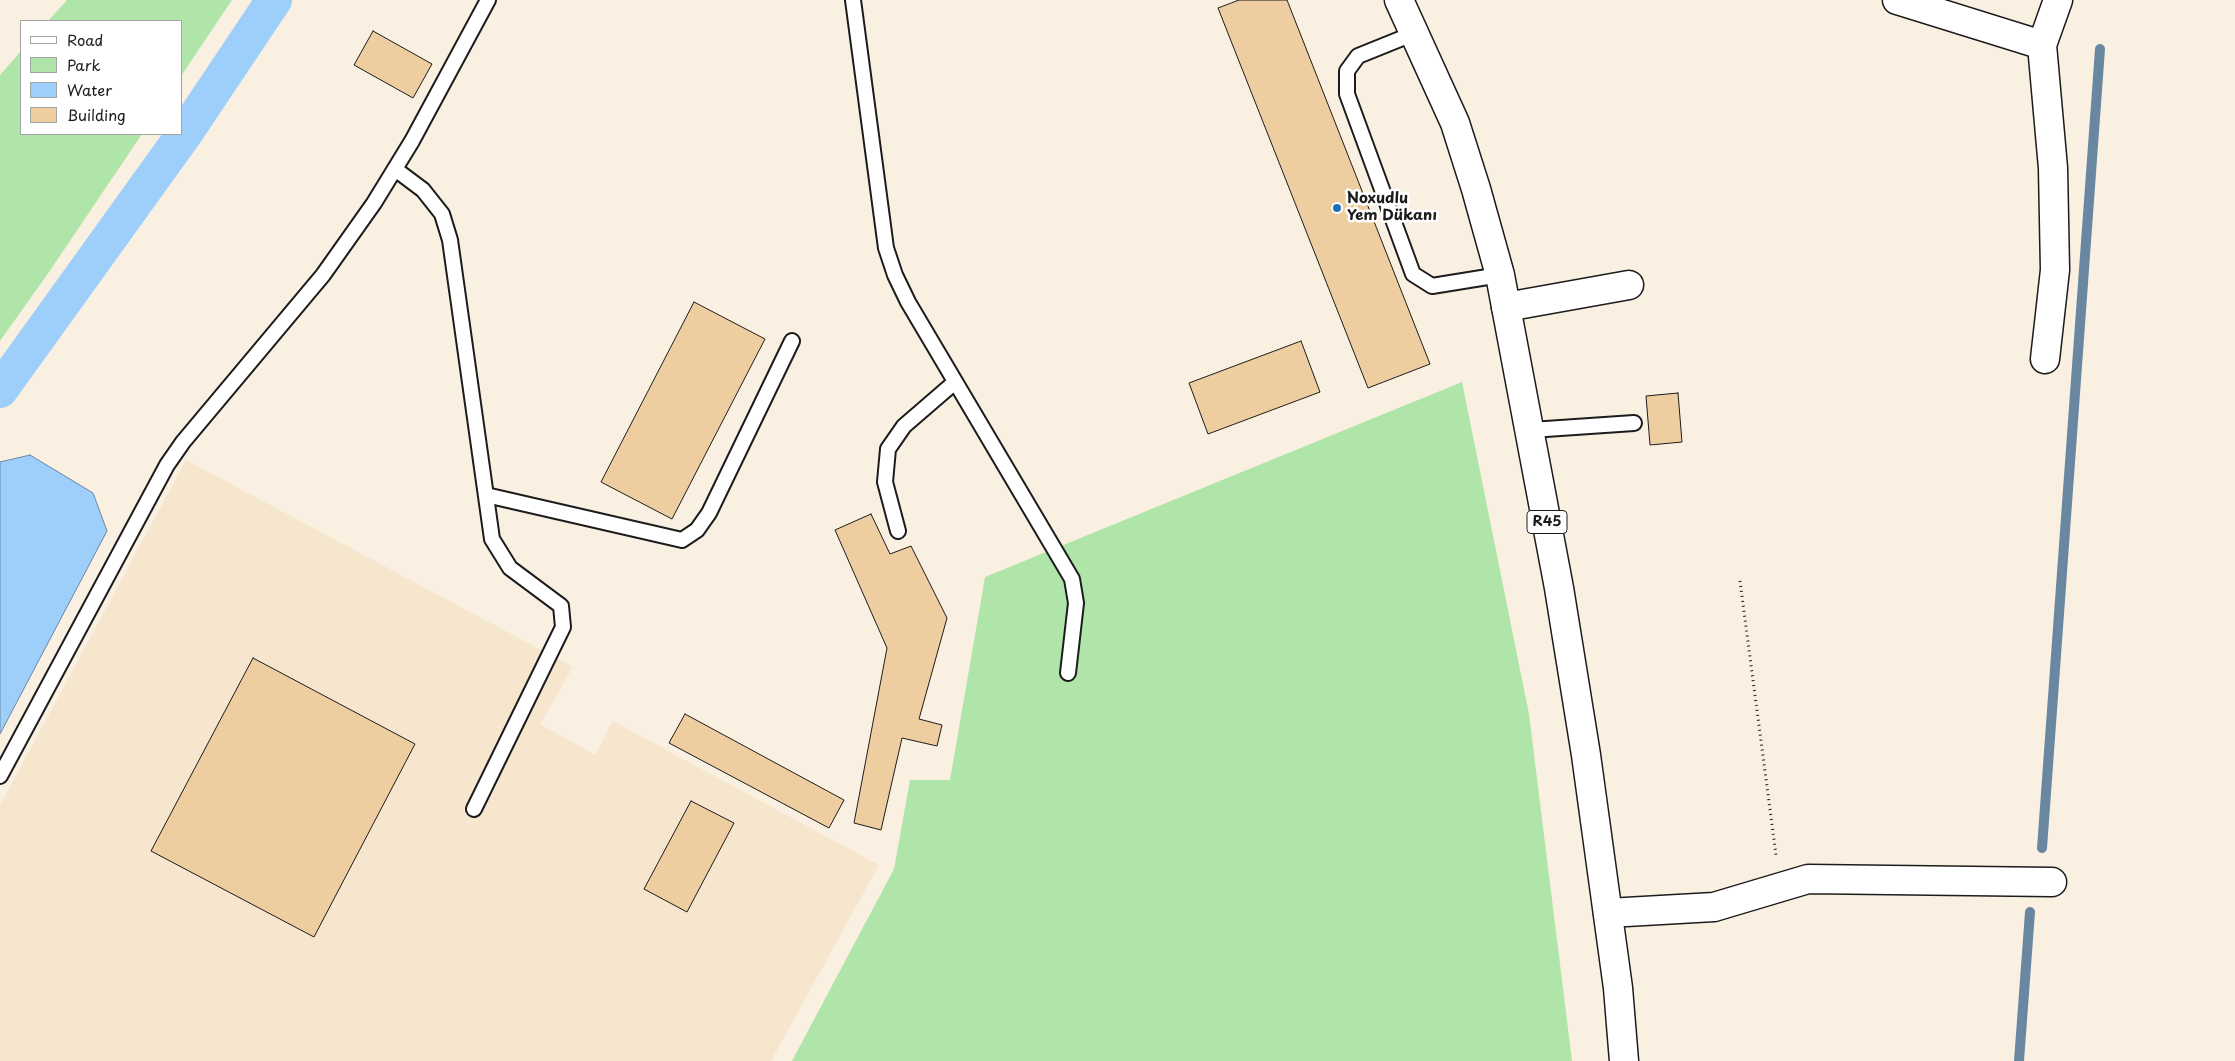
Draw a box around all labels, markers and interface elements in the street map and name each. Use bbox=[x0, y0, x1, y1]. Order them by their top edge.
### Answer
legend bbox=[20, 20, 182, 135]
text: Road bbox=[67, 28, 103, 51]
text: Park bbox=[67, 53, 101, 76]
text: Water bbox=[67, 78, 112, 101]
text: Building bbox=[67, 103, 126, 126]
place label: Noxudlu Yem Dükanı bbox=[1347, 190, 1437, 225]
marker: Noxudlu Yem Dükanı bbox=[1331, 202, 1343, 214]
road number: R45 bbox=[1527, 511, 1567, 534]

